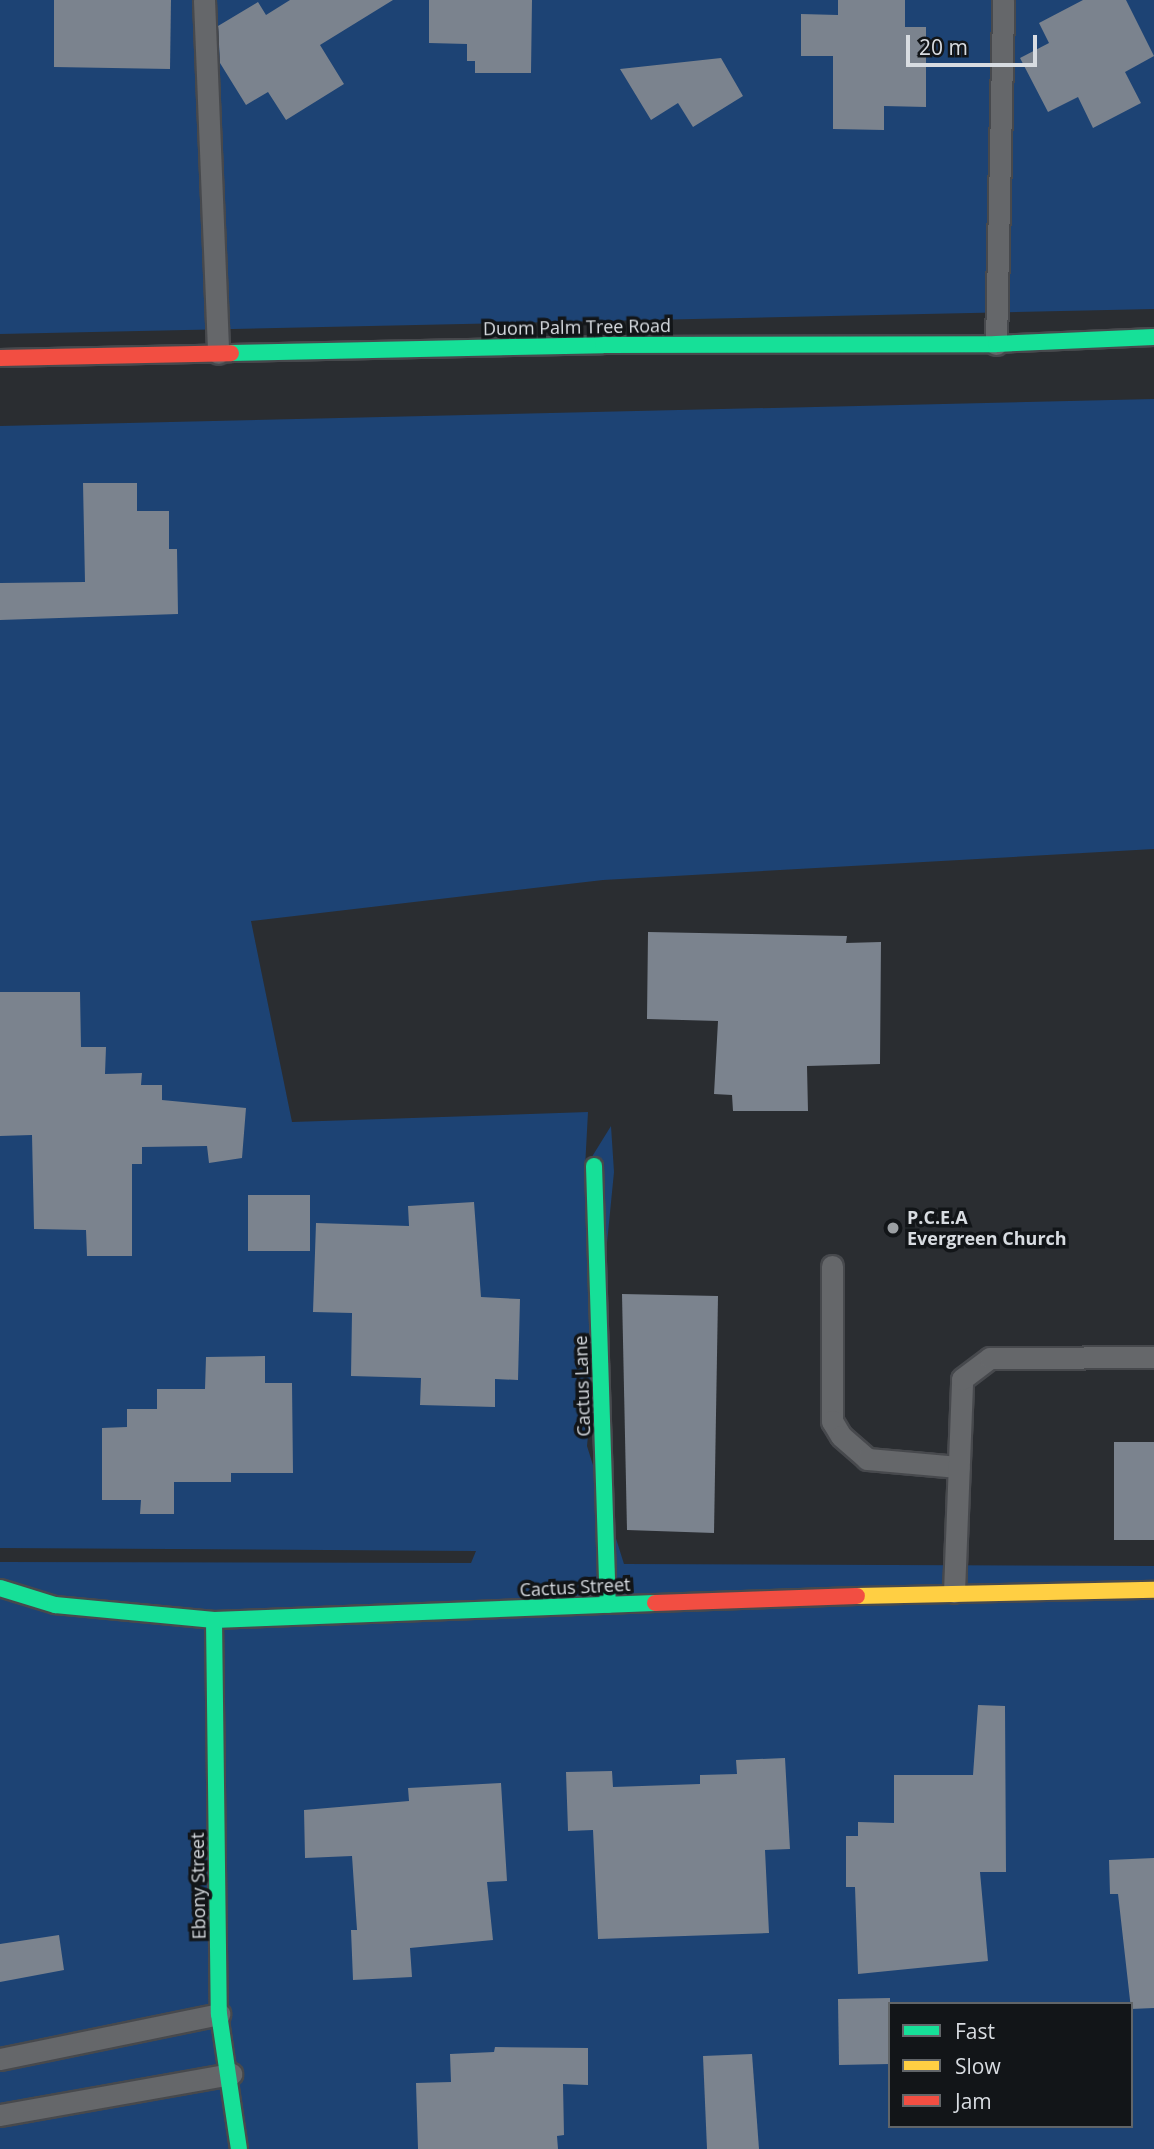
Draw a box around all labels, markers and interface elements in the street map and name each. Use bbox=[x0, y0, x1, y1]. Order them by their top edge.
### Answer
scale bar bbox=[909, 21, 1040, 65]
text: 20 m bbox=[919, 33, 968, 61]
street label: Duom Palm Tree Road bbox=[483, 315, 671, 339]
place label: P.C.E.A Evergreen Church bbox=[907, 1207, 1067, 1250]
marker: P.C.E.A Evergreen Church bbox=[885, 1220, 901, 1236]
street label: Cactus Lane bbox=[569, 1335, 595, 1437]
street label: Cactus Street bbox=[519, 1573, 631, 1601]
street label: Ebony Street bbox=[186, 1832, 210, 1940]
legend bbox=[888, 2002, 1133, 2128]
text: Fast bbox=[955, 2017, 995, 2045]
text: Slow bbox=[955, 2052, 1001, 2080]
text: Jam bbox=[955, 2087, 992, 2115]

